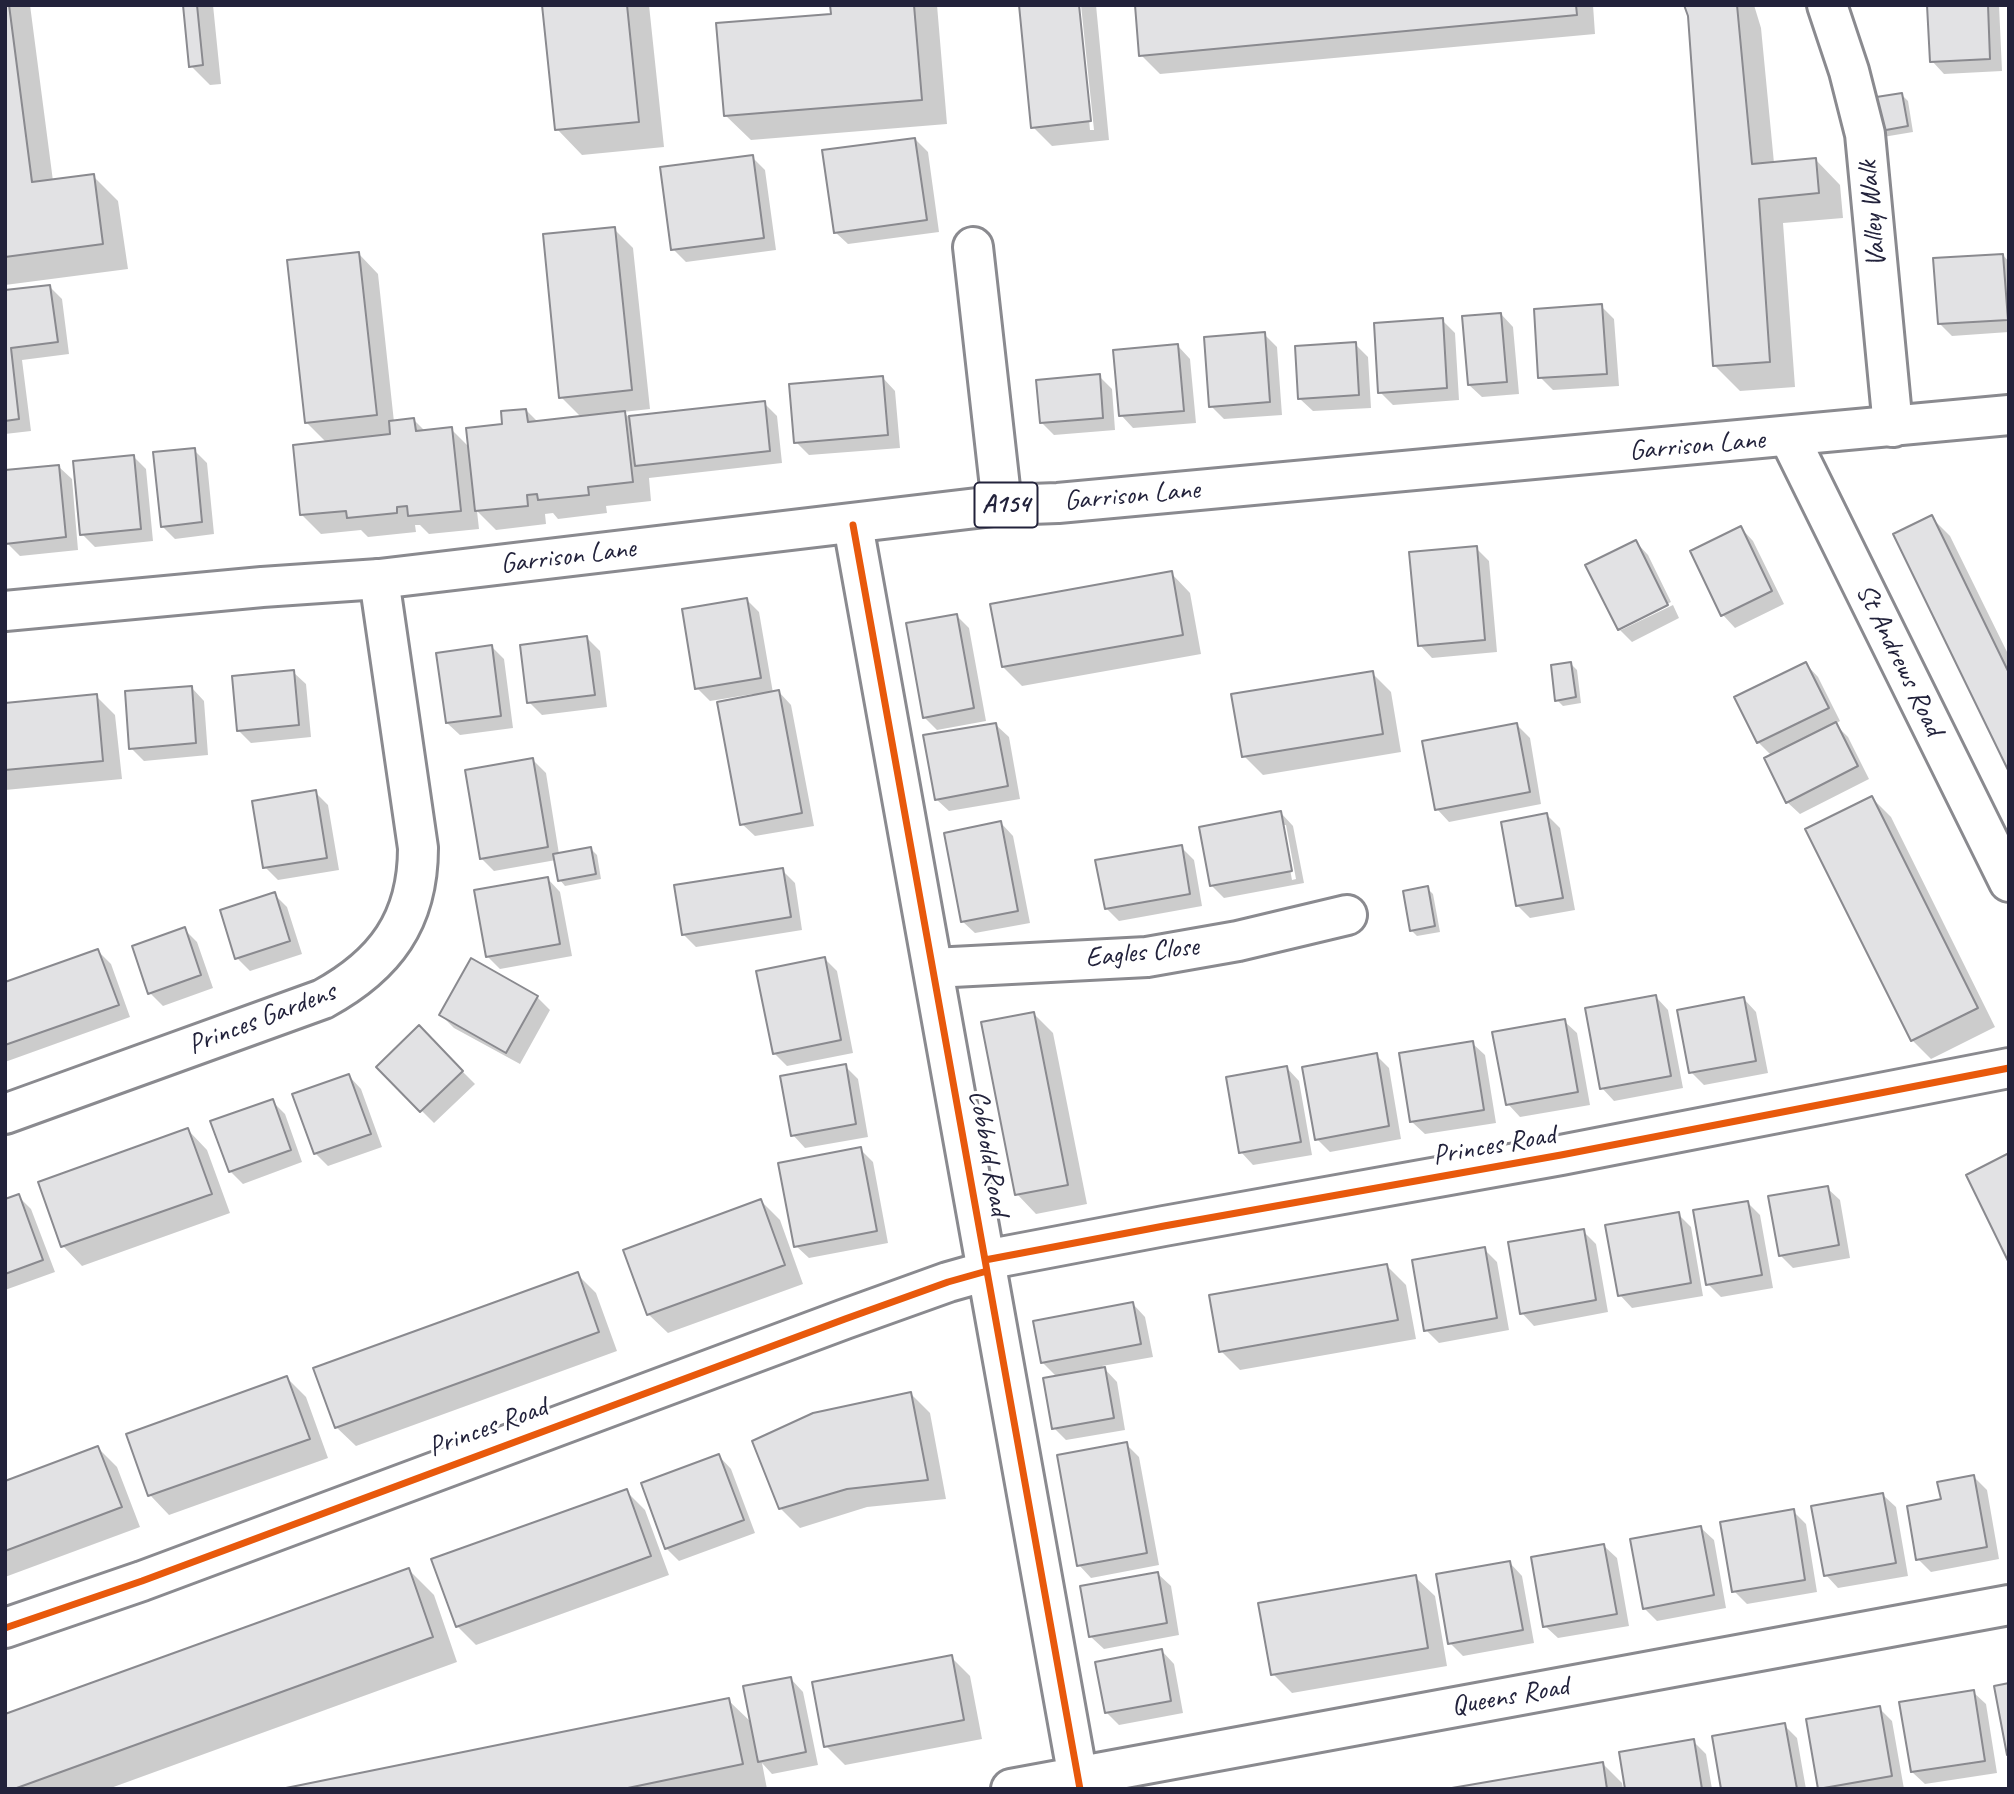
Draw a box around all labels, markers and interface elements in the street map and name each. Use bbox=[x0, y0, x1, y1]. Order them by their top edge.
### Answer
street label: Valley Walk bbox=[1852, 159, 1894, 269]
street label: Garrison Lane bbox=[1628, 423, 1766, 469]
street label: Garrison Lane bbox=[1063, 473, 1201, 519]
road number: A154 bbox=[974, 482, 1038, 527]
street label: Garrison Lane bbox=[498, 532, 638, 582]
street label: St Andrews Road bbox=[1848, 579, 1950, 741]
street label: Eagles Close bbox=[1084, 930, 1200, 976]
street label: Princes Gardens bbox=[184, 976, 340, 1062]
street label: Cobbold Road bbox=[960, 1088, 1016, 1218]
street label: Princes Road bbox=[1430, 1119, 1558, 1173]
street label: Princes Road bbox=[424, 1391, 552, 1465]
street label: Queens Road bbox=[1449, 1670, 1571, 1724]

